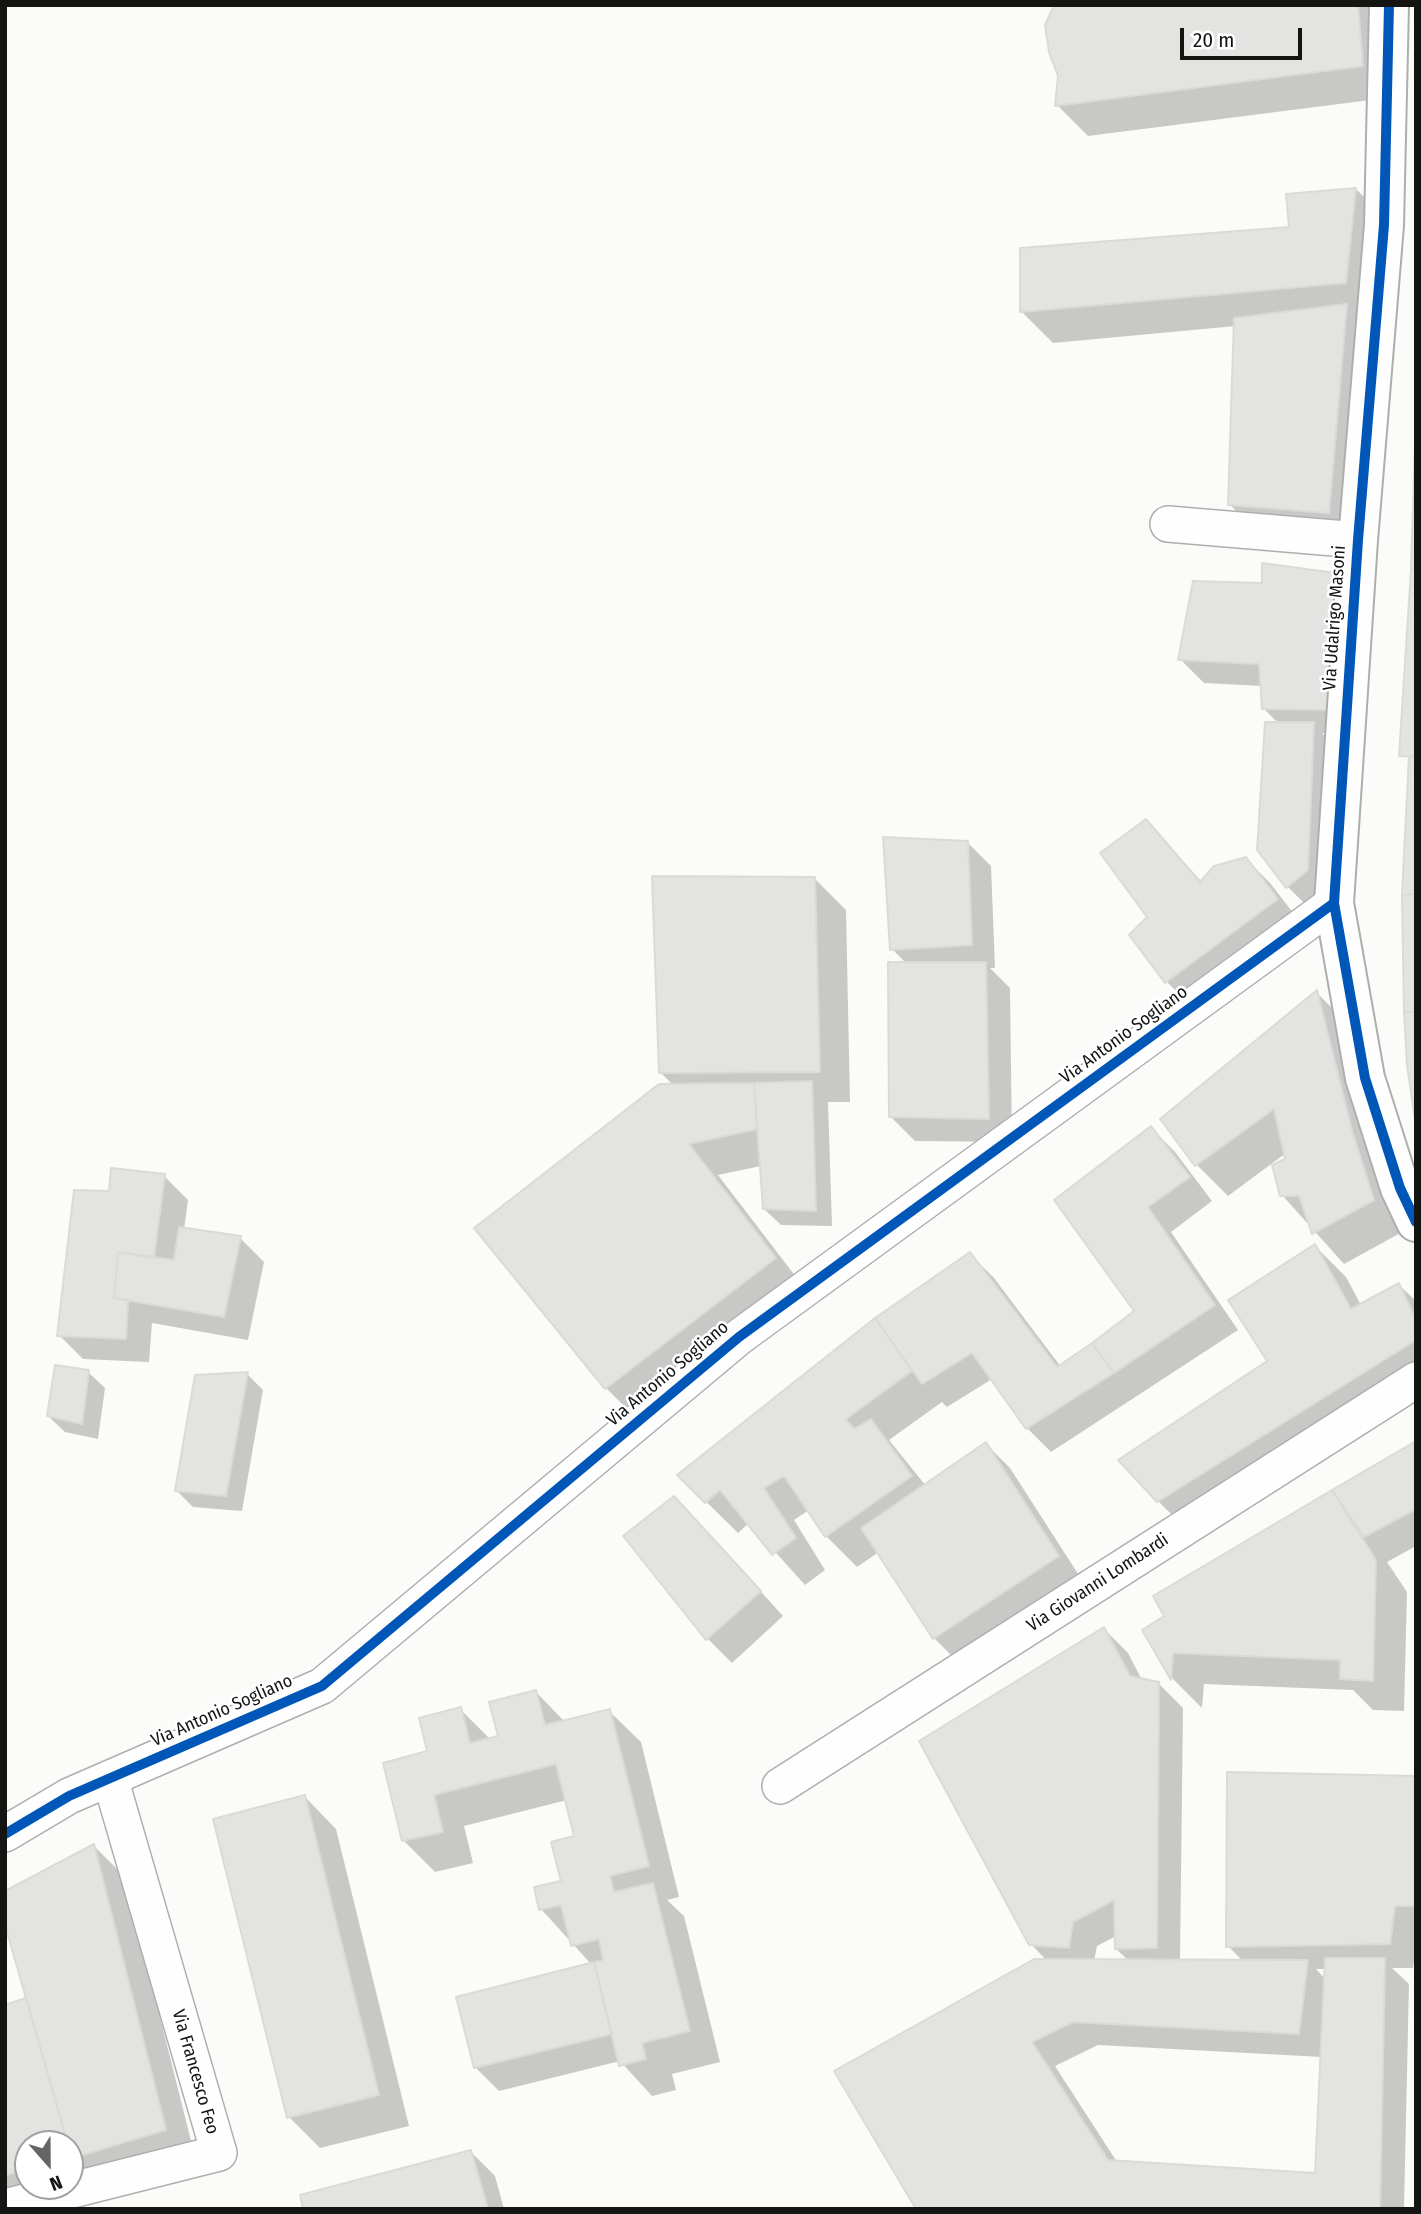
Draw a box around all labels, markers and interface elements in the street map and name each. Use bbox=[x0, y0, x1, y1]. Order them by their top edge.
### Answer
scale bar bbox=[1183, 14, 1306, 58]
text: 20 m bbox=[1193, 27, 1234, 53]
street label: Via Udalrigo Masoni bbox=[1319, 545, 1351, 691]
street label: Via Antonio Sogliano bbox=[1056, 981, 1192, 1089]
street label: Via Antonio Sogliano bbox=[603, 1317, 733, 1431]
street label: Via Giovanni Lombardi bbox=[1023, 1529, 1173, 1637]
street label: Via Antonio Sogliano bbox=[148, 1670, 296, 1752]
street label: Via Francesco Feo bbox=[167, 2007, 223, 2137]
north arrow bbox=[14, 2130, 84, 2200]
text: N bbox=[47, 2170, 65, 2196]

